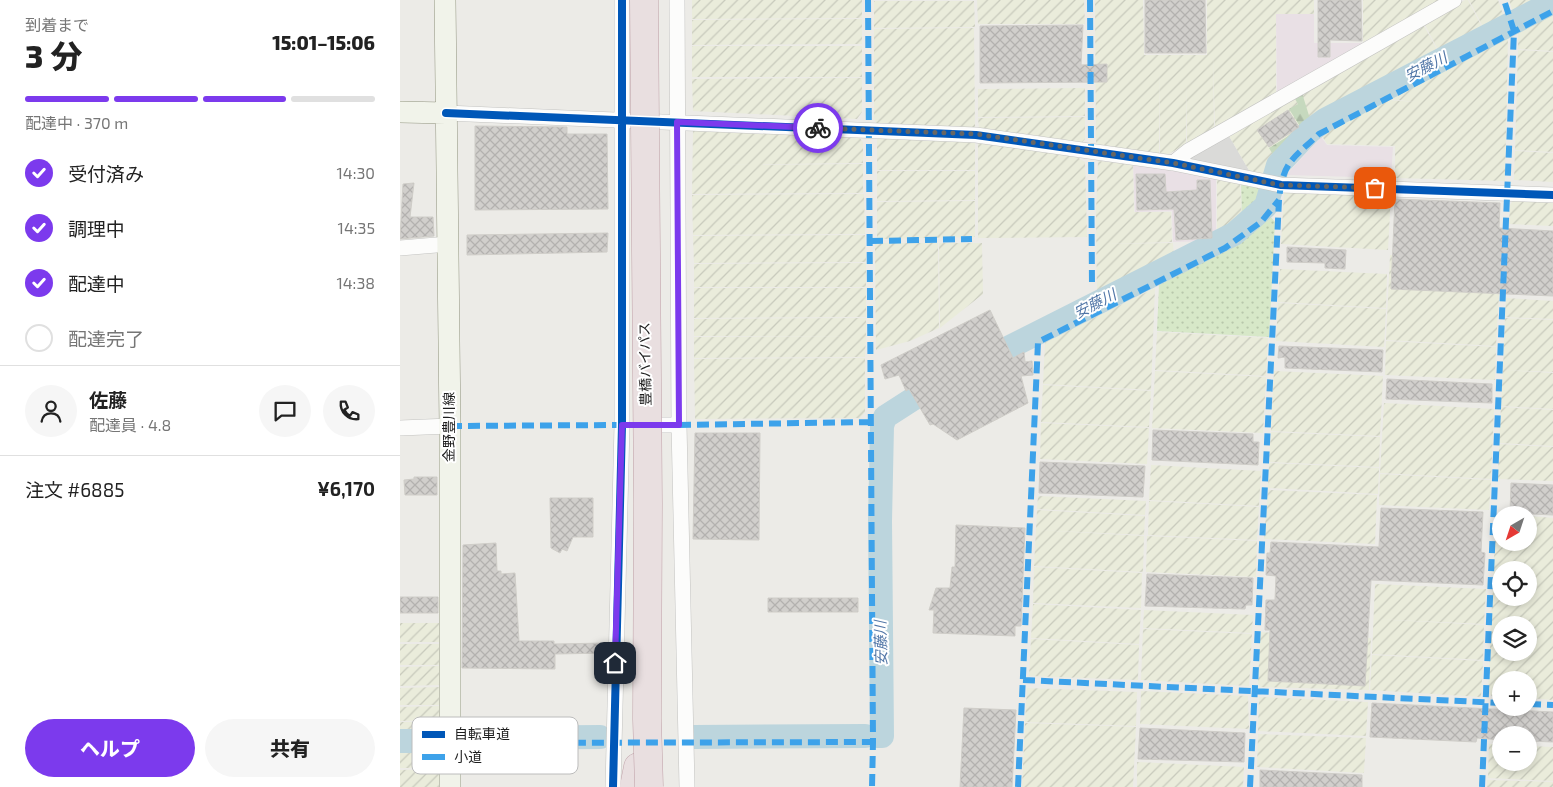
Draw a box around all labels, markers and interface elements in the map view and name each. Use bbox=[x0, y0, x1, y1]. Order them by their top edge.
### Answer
text: 到着まで bbox=[25, 15, 89, 34]
text: 15:01–15:06 bbox=[272, 31, 375, 54]
text: 3 分 bbox=[25, 36, 82, 74]
water label: 安藤川 bbox=[1401, 47, 1451, 84]
courier bbox=[793, 103, 843, 153]
text: 配達中 · 370 m bbox=[25, 113, 128, 132]
icon: bike bbox=[804, 114, 832, 142]
icon: check bbox=[25, 159, 53, 187]
text: 受付済み bbox=[68, 162, 144, 185]
text: 14:30 bbox=[336, 163, 375, 182]
pin bbox=[1354, 167, 1396, 209]
icon: bag bbox=[1361, 174, 1389, 202]
icon: check bbox=[25, 214, 53, 242]
text: 調理中 bbox=[68, 217, 125, 240]
text: 14:35 bbox=[338, 218, 375, 237]
icon: check bbox=[25, 269, 53, 297]
text: 配達中 bbox=[68, 272, 125, 295]
text: 14:38 bbox=[336, 273, 375, 292]
water label: 安藤川 bbox=[1070, 284, 1120, 321]
street label: 豊橋バイパス bbox=[635, 322, 654, 406]
text: 配達完了 bbox=[68, 327, 144, 350]
button: person bbox=[25, 385, 77, 437]
button: chat bbox=[259, 385, 311, 437]
button: phone bbox=[323, 385, 375, 437]
text: 佐藤 bbox=[89, 388, 127, 411]
street label: 金野豊川線 bbox=[440, 392, 457, 462]
text: 配達員 · 4.8 bbox=[89, 415, 171, 434]
text: ¥6,170 bbox=[317, 477, 375, 500]
text: 注文 #6885 bbox=[25, 478, 124, 501]
north arrow bbox=[1492, 506, 1538, 551]
map controls bbox=[1492, 506, 1537, 771]
button: locate bbox=[1492, 561, 1537, 606]
button: layers bbox=[1492, 616, 1537, 661]
water label: 安藤川 bbox=[871, 618, 889, 666]
pin bbox=[594, 642, 636, 684]
icon: home bbox=[601, 649, 629, 677]
button: + bbox=[1492, 671, 1537, 716]
legend bbox=[412, 717, 578, 774]
button: ヘルプ bbox=[25, 719, 195, 777]
button: 共有 bbox=[205, 719, 375, 777]
text: 自転車道 bbox=[454, 725, 510, 742]
button: − bbox=[1492, 726, 1537, 771]
text: 小道 bbox=[454, 748, 482, 765]

